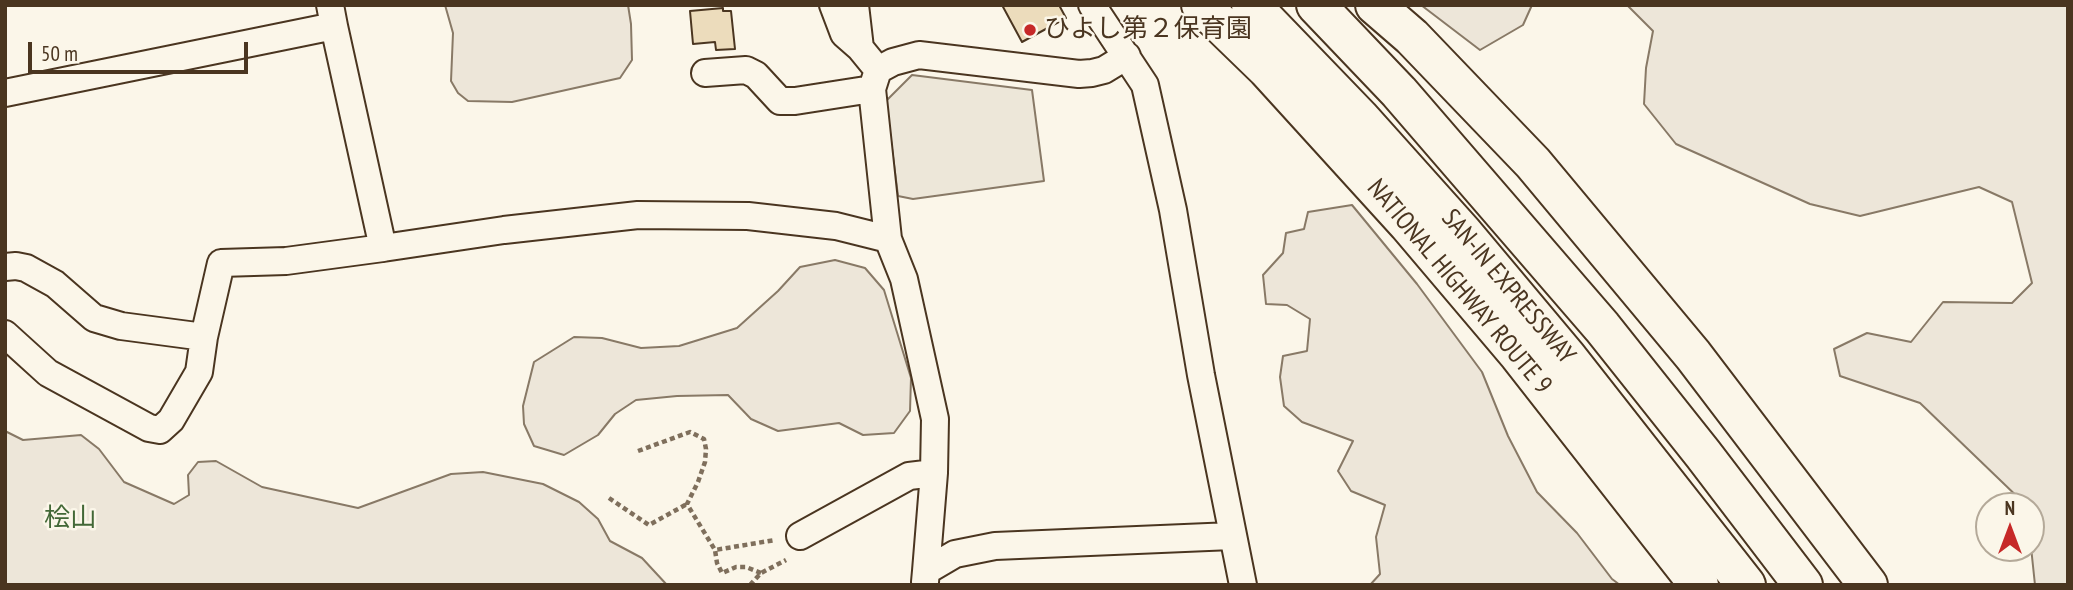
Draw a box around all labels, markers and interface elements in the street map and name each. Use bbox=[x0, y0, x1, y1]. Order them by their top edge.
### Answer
place label: ひよし第２保育園 bbox=[1044, 14, 1252, 46]
marker: ひよし第２保育園 bbox=[1022, 22, 1038, 38]
scale bar bbox=[32, 28, 252, 72]
text: 50 m bbox=[41, 40, 78, 67]
street label: NATIONAL HIGHWAY ROUTE 9 bbox=[1360, 173, 1558, 401]
street label: SAN-IN EXPRESSWAY bbox=[1434, 204, 1582, 370]
north arrow bbox=[1975, 492, 2045, 562]
text: N bbox=[2005, 496, 2015, 520]
park label: 桧山 bbox=[44, 503, 96, 535]

